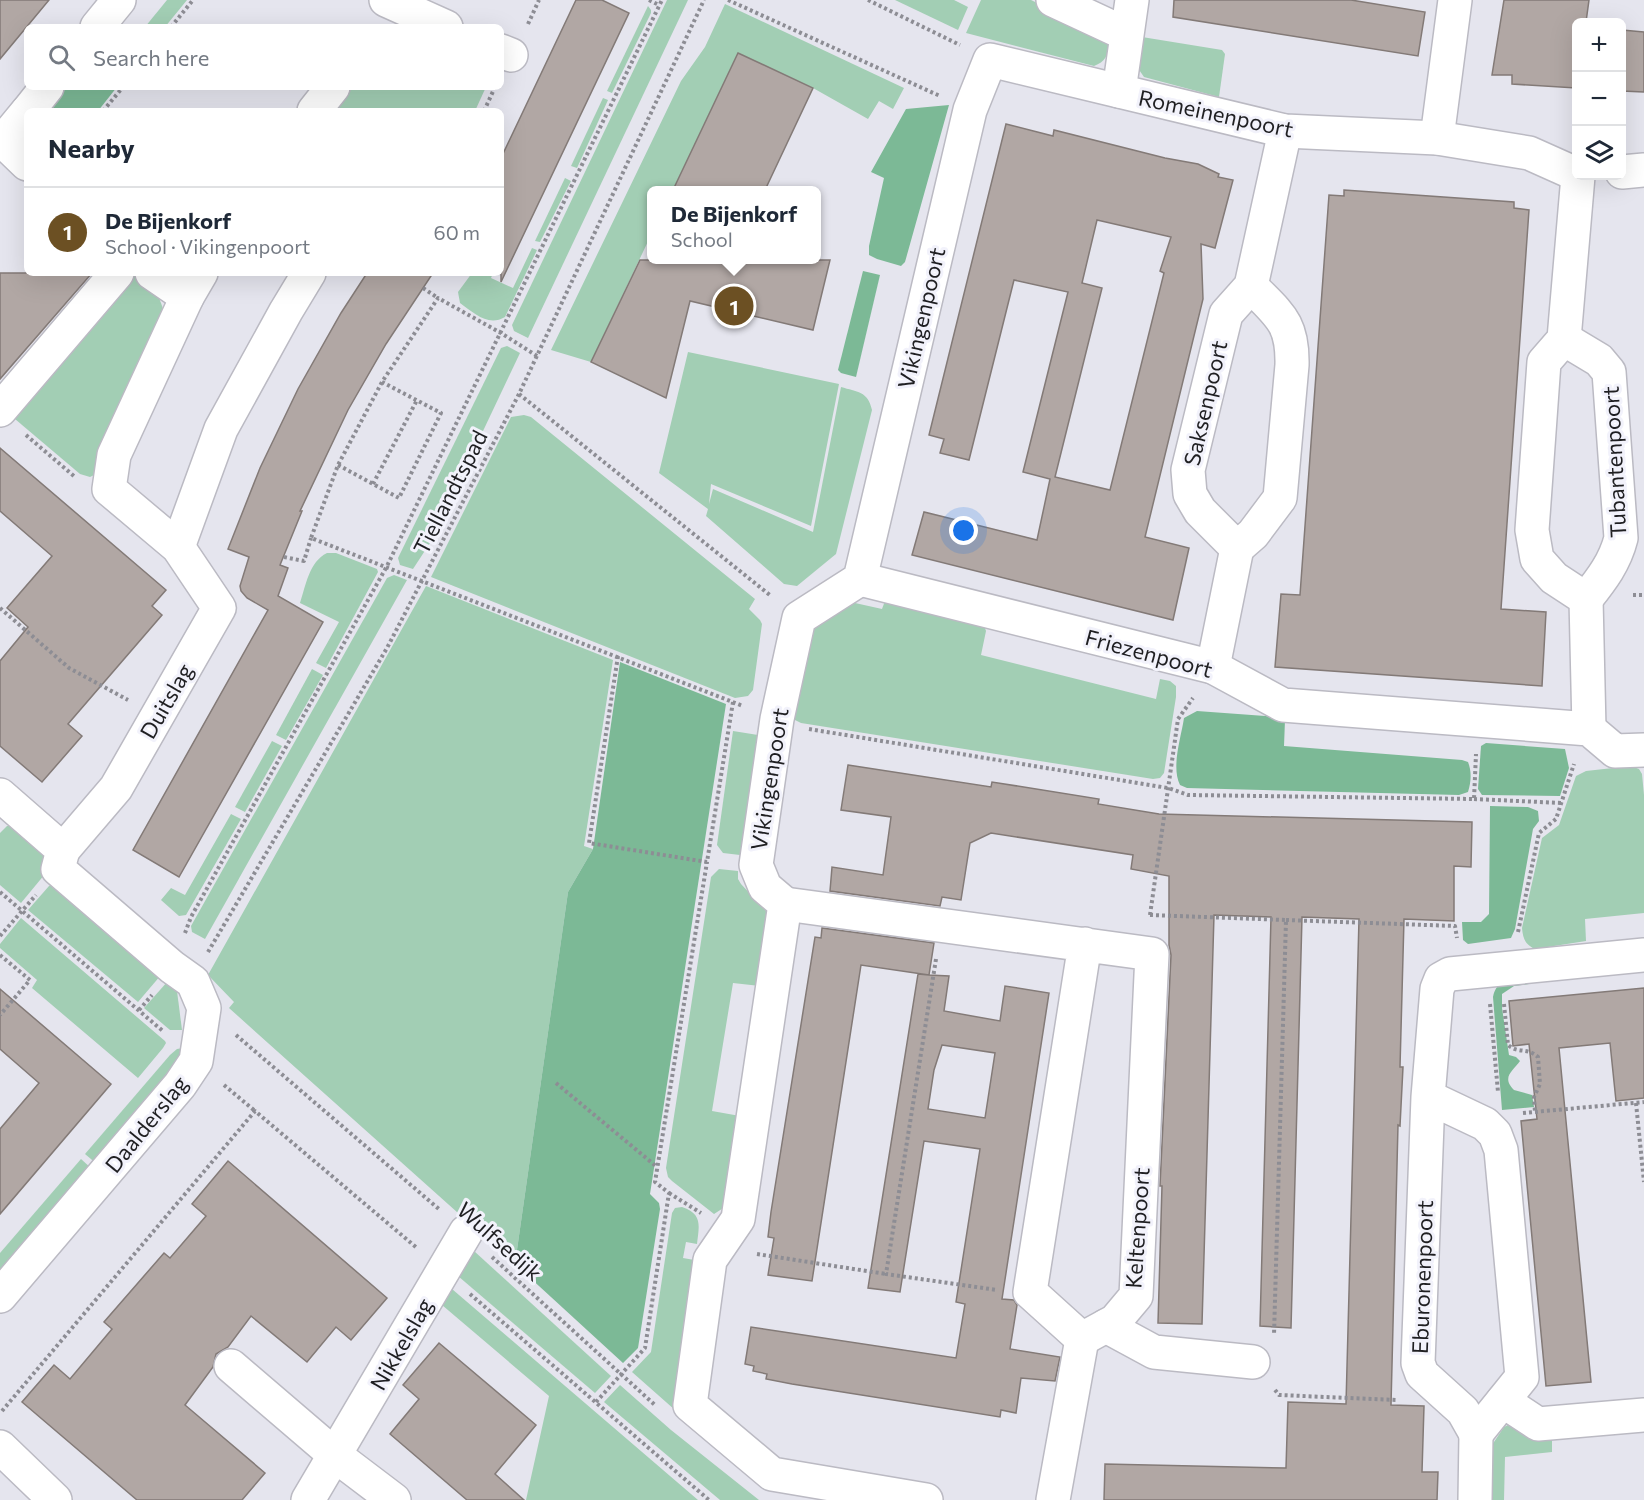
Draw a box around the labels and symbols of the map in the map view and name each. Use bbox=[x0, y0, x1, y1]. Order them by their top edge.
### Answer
street label: Romeinenpoort bbox=[1136, 83, 1296, 143]
street label: Vikingenpoort bbox=[892, 245, 950, 391]
pin: 1 bbox=[714, 284, 754, 328]
street label: Saksenpoort bbox=[1177, 338, 1233, 468]
street label: Tubantenpoort bbox=[1597, 385, 1631, 539]
street label: Tiellandtspad bbox=[407, 425, 493, 559]
your location bbox=[949, 516, 978, 545]
street label: Friezenpoort bbox=[1082, 623, 1216, 683]
street label: Duitslag bbox=[134, 659, 198, 743]
street label: Vikingenpoort bbox=[744, 706, 794, 852]
street label: Daalderslag bbox=[99, 1070, 193, 1178]
street label: Keltenpoort bbox=[1119, 1167, 1155, 1289]
street label: Wulfsedijk bbox=[452, 1196, 548, 1286]
street label: Eburonenpoort bbox=[1406, 1200, 1438, 1354]
street label: Nikkelslag bbox=[364, 1293, 438, 1395]

